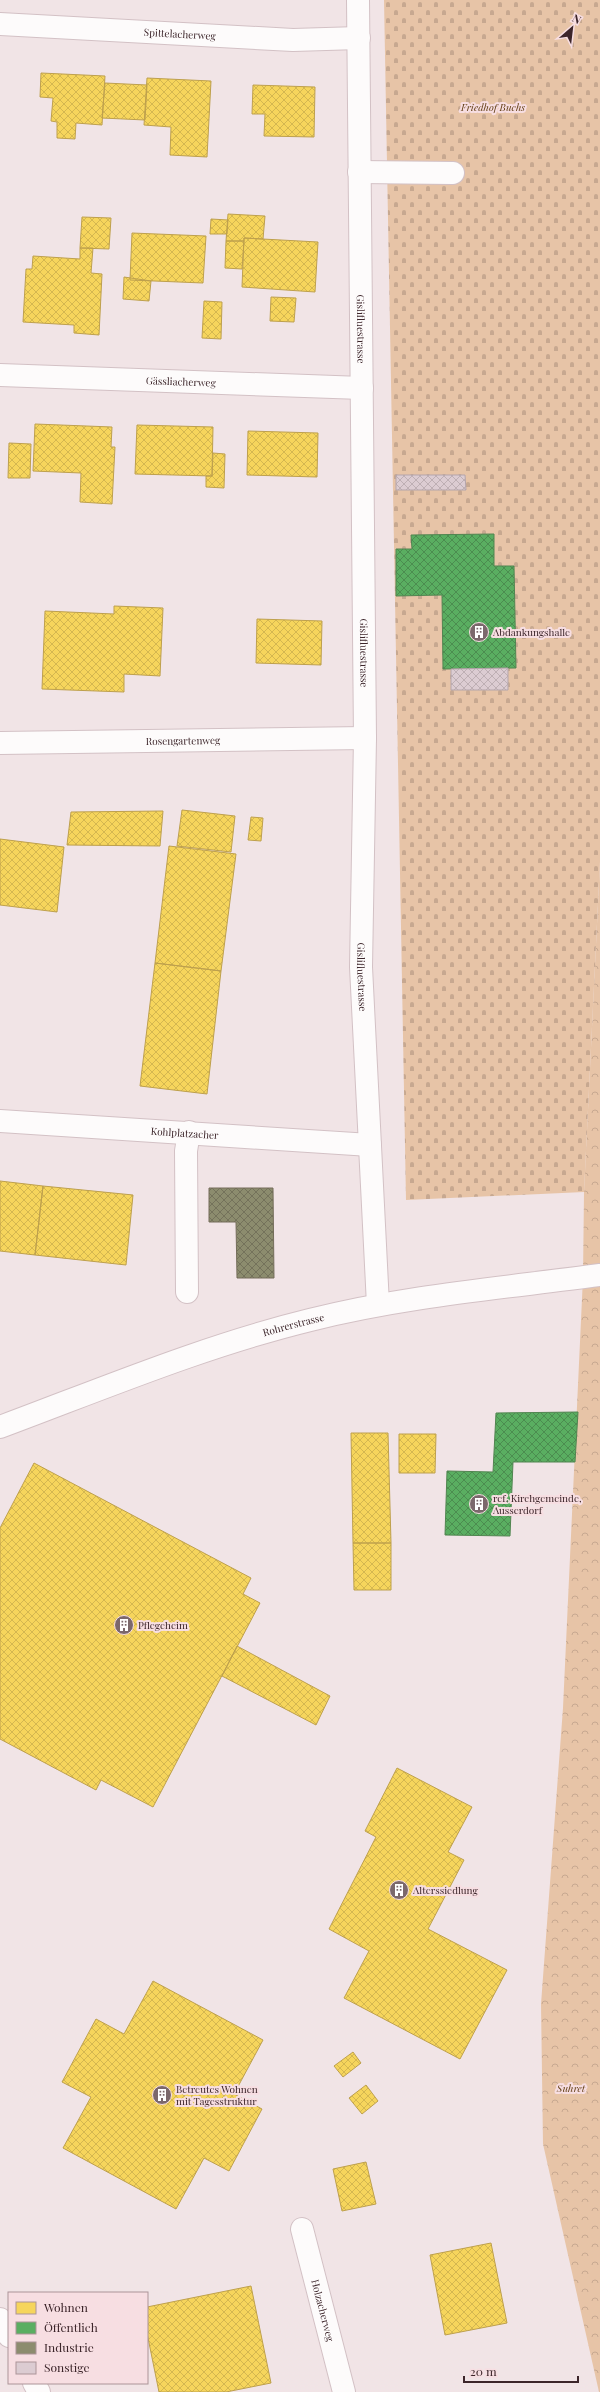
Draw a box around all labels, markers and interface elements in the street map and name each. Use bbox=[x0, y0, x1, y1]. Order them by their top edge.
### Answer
north arrow bbox=[552, 8, 592, 48]
text: N bbox=[570, 10, 584, 27]
street label: Spittelacherweg bbox=[143, 25, 217, 43]
park label: Friedhof Buchs bbox=[460, 100, 525, 114]
street label: Gislifluestrasse bbox=[354, 294, 368, 363]
street label: Gässliacherweg bbox=[146, 373, 217, 390]
street label: Gislifluestrasse bbox=[357, 618, 372, 687]
building icon: Abdankungshalle bbox=[468, 621, 490, 643]
place label: Abdankungshalle bbox=[492, 625, 570, 639]
street label: Rosengartenweg bbox=[146, 733, 221, 748]
street label: Gislifluestrasse bbox=[354, 942, 370, 1012]
street label: Kohlplatzacher bbox=[150, 1124, 220, 1142]
street label: Rohrerstrasse bbox=[261, 1310, 326, 1339]
place label: ref. Kirchgemeinde, Ausserdorf bbox=[492, 1491, 582, 1517]
building icon: ref. Kirchgemeinde, Ausserdorf bbox=[468, 1493, 490, 1515]
building icon: Pflegeheim bbox=[113, 1614, 135, 1636]
place label: Pflegeheim bbox=[138, 1618, 188, 1632]
building icon: Alterssiedlung bbox=[388, 1879, 410, 1901]
place label: Alterssiedlung bbox=[412, 1883, 478, 1897]
park label: Suhret bbox=[556, 2081, 586, 2095]
place label: Betreutes Wohnen mit Tagesstruktur bbox=[176, 2082, 258, 2108]
building icon: Betreutes Wohnen mit Tagesstruktur bbox=[151, 2084, 173, 2106]
street label: Holzacherweg bbox=[308, 2278, 338, 2344]
legend bbox=[8, 2292, 148, 2384]
text: Wohnen bbox=[43, 2299, 88, 2315]
text: Öffentlich bbox=[44, 2319, 98, 2335]
text: Industrie bbox=[44, 2339, 94, 2355]
scale bar bbox=[464, 2358, 578, 2384]
text: Sonstige bbox=[44, 2359, 90, 2375]
text: 20 m bbox=[470, 2363, 497, 2379]

